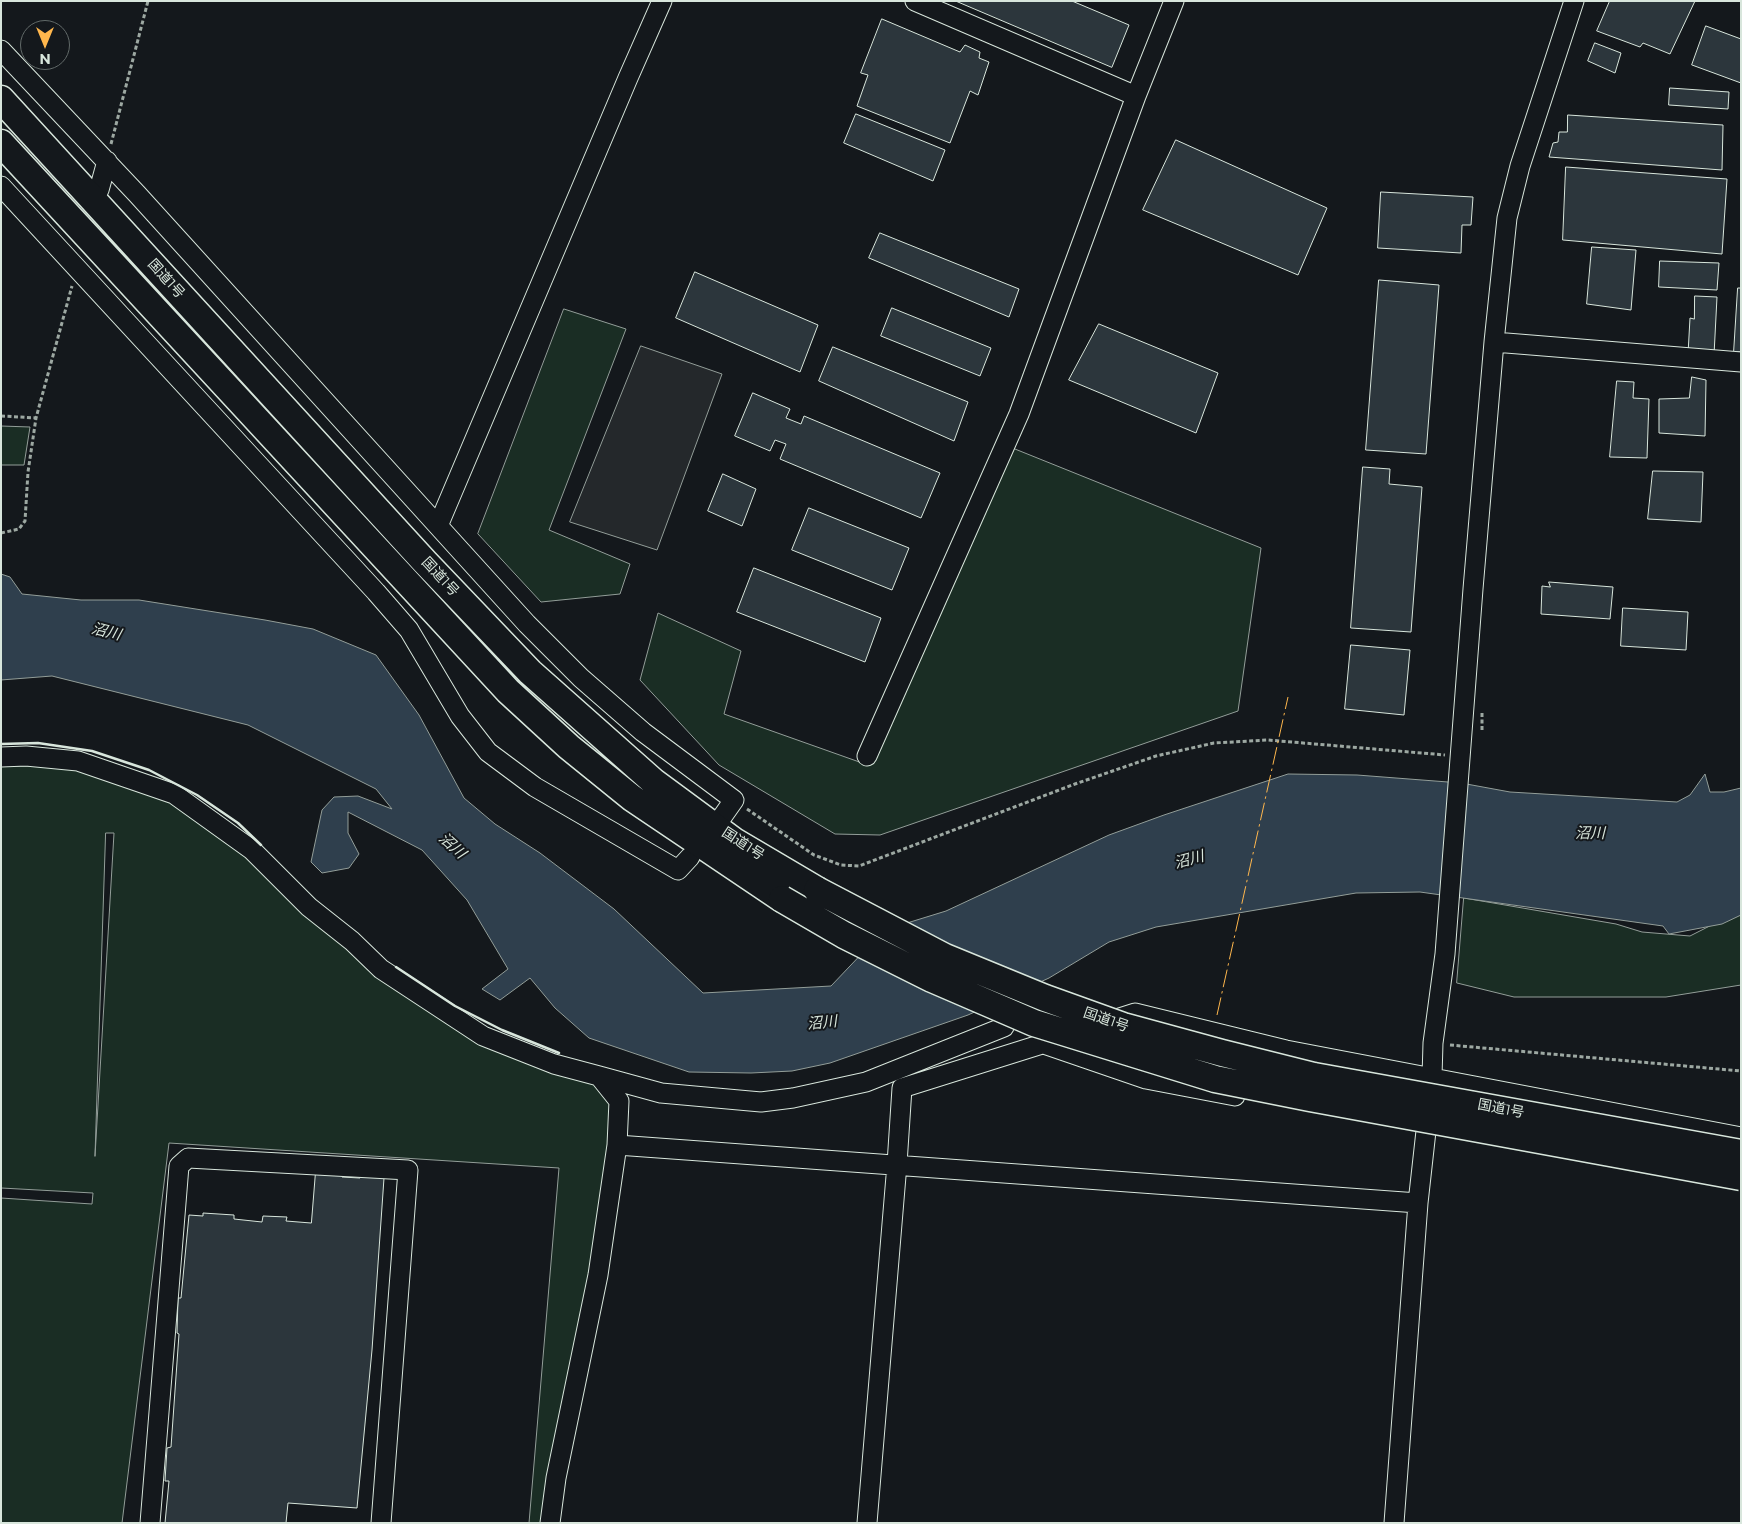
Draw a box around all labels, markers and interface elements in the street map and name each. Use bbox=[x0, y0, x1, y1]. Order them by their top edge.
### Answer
north arrow bbox=[20, 20, 70, 70]
text: N bbox=[39, 50, 51, 68]
street label: 国道1号 bbox=[144, 256, 188, 302]
street label: 国道1号 bbox=[418, 554, 462, 600]
water label: 沼川 bbox=[89, 620, 123, 644]
street label: 国道1号 bbox=[719, 824, 767, 864]
water label: 沼川 bbox=[1575, 825, 1605, 843]
water label: 沼川 bbox=[435, 829, 469, 863]
water label: 沼川 bbox=[1172, 847, 1206, 873]
street label: 国道1号 bbox=[1081, 1004, 1131, 1036]
water label: 沼川 bbox=[806, 1012, 838, 1034]
street label: 国道1号 bbox=[1476, 1096, 1526, 1122]

